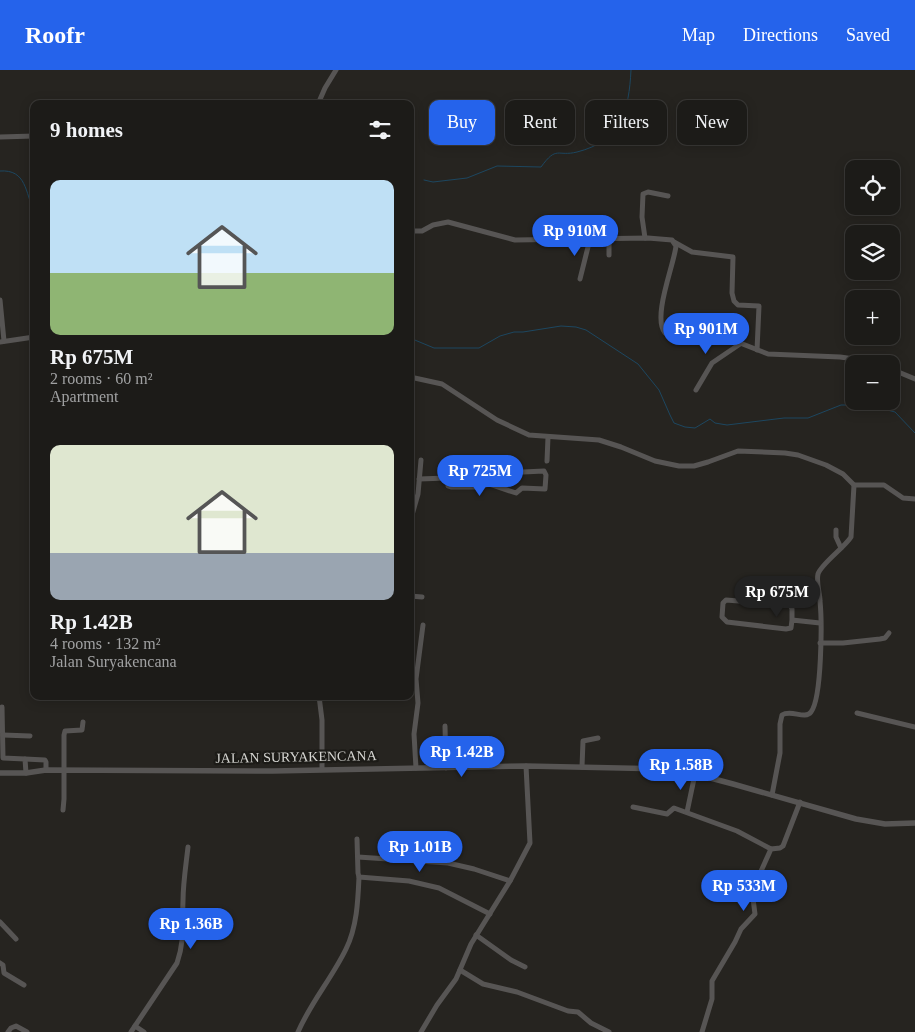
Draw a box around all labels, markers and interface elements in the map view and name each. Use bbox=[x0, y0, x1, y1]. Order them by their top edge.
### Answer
text: Roofr bbox=[25, 22, 85, 48]
text: Map bbox=[682, 25, 715, 45]
text: Directions bbox=[743, 25, 818, 45]
text: Saved bbox=[846, 25, 890, 45]
chip: Buy bbox=[429, 100, 495, 145]
chip: Rent bbox=[505, 100, 575, 145]
chip: Filters bbox=[585, 100, 667, 145]
chip: New bbox=[677, 100, 747, 145]
icon: filters bbox=[366, 116, 394, 144]
text: 9 homes bbox=[50, 118, 123, 142]
map controls bbox=[845, 160, 900, 410]
button: locate bbox=[845, 160, 900, 215]
icon: home bbox=[177, 212, 267, 302]
pin: Rp 910M bbox=[529, 214, 621, 257]
text: Rp 910M bbox=[543, 222, 607, 239]
button: layers bbox=[845, 225, 900, 280]
button: + bbox=[845, 290, 900, 345]
pin: Rp 901M bbox=[660, 312, 752, 355]
text: Rp 901M bbox=[674, 320, 738, 337]
text: Rp 675M bbox=[50, 345, 133, 369]
button: − bbox=[845, 355, 900, 410]
text: 2 rooms · 60 m² bbox=[50, 370, 153, 387]
text: Apartment bbox=[50, 388, 118, 405]
pin: Rp 725M bbox=[434, 454, 526, 497]
text: Rp 725M bbox=[448, 462, 512, 479]
icon: home bbox=[177, 477, 267, 567]
pin: Rp 675M bbox=[731, 576, 823, 618]
text: Rp 675M bbox=[745, 583, 809, 600]
text: Rp 1.42B bbox=[50, 610, 133, 634]
text: 4 rooms · 132 m² bbox=[50, 635, 161, 652]
text: Jalan Suryakencana bbox=[50, 653, 177, 670]
pin: Rp 1.42B bbox=[410, 736, 514, 778]
text: Rp 1.42B bbox=[430, 743, 494, 760]
street label: JALAN SURYAKENCANA bbox=[215, 748, 378, 766]
pin: Rp 1.58B bbox=[629, 748, 733, 791]
text: Rp 1.58B bbox=[649, 756, 713, 773]
pin: Rp 1.01B bbox=[368, 830, 472, 873]
text: Rp 1.01B bbox=[388, 838, 452, 855]
pin: Rp 533M bbox=[698, 870, 790, 912]
text: Rp 533M bbox=[712, 877, 776, 894]
pin: Rp 1.36B bbox=[139, 908, 243, 950]
text: Rp 1.36B bbox=[159, 915, 223, 932]

